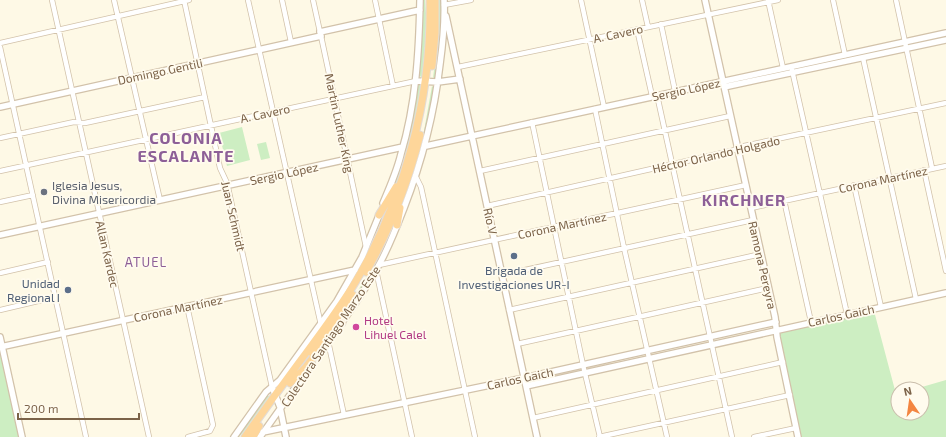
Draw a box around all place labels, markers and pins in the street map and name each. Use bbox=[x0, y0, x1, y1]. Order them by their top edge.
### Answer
place label: Iglesia Jesus, Divina Misericordia bbox=[52, 178, 156, 206]
marker: Iglesia Jesus, Divina Misericordia bbox=[39, 187, 49, 197]
marker: Brigada de Investigaciones UR-I bbox=[509, 251, 519, 261]
place label: Brigada de Investigaciones UR-I bbox=[458, 263, 570, 291]
place label: Unidad Regional I bbox=[7, 276, 60, 304]
marker: Unidad Regional I bbox=[63, 285, 73, 295]
place label: Hotel Lihuel Calel bbox=[364, 313, 427, 341]
marker: Hotel Lihuel Calel bbox=[351, 322, 361, 332]

